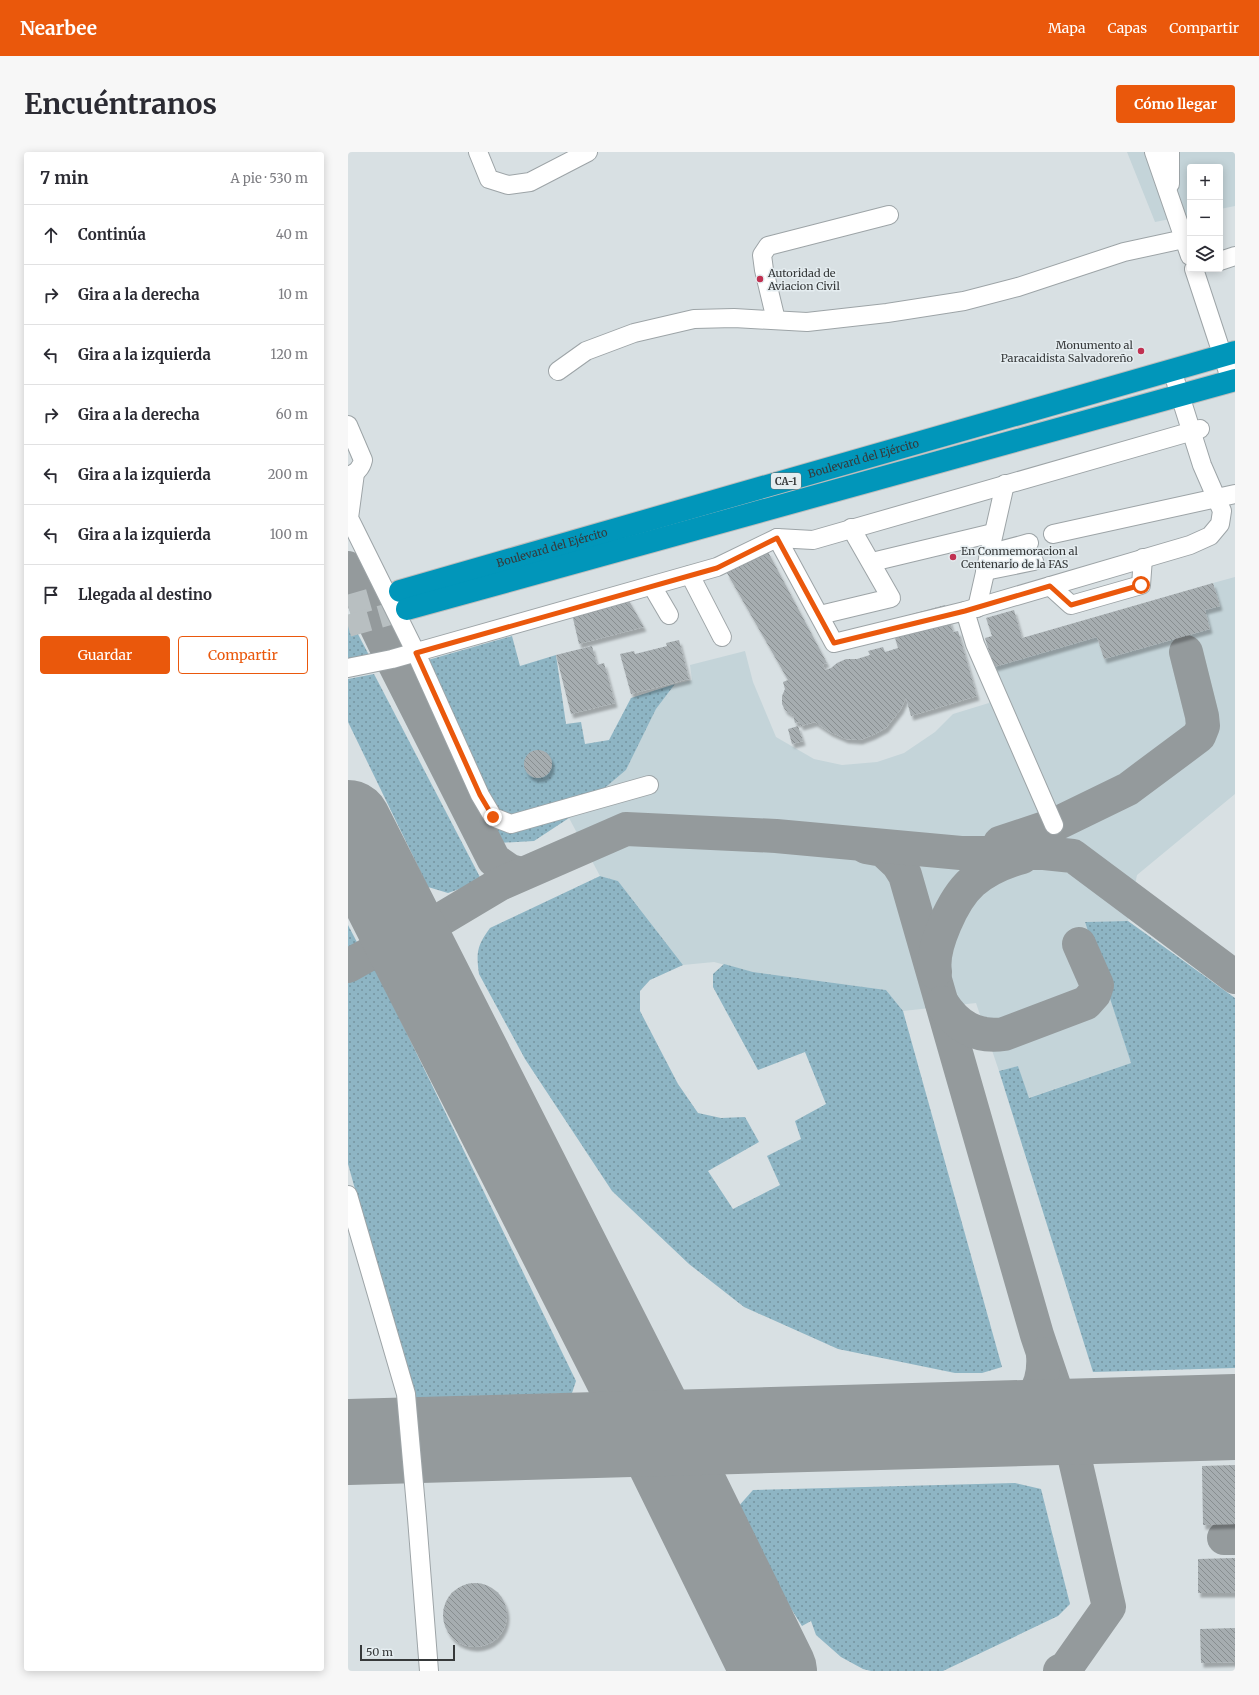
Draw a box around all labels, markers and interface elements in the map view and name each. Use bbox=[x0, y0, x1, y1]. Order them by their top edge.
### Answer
text: Nearbee bbox=[20, 16, 97, 40]
text: Mapa bbox=[1048, 19, 1085, 37]
text: Capas bbox=[1107, 19, 1147, 37]
text: Compartir bbox=[1169, 19, 1239, 37]
button: Cómo llegar bbox=[1116, 85, 1235, 123]
text: Encuéntranos bbox=[24, 86, 217, 122]
map controls bbox=[1187, 164, 1223, 272]
button: + bbox=[1187, 164, 1223, 200]
text: 7 min bbox=[40, 167, 89, 189]
text: A pie · 530 m bbox=[231, 170, 308, 187]
button: − bbox=[1187, 200, 1223, 236]
icon: ahead bbox=[40, 224, 62, 246]
text: Continúa bbox=[78, 225, 146, 244]
text: 40 m bbox=[276, 226, 308, 243]
button: layers bbox=[1187, 236, 1223, 272]
place label: Autoridad de Aviacion Civil bbox=[767, 266, 840, 293]
marker: Autoridad de Aviacion Civil bbox=[755, 274, 765, 284]
icon: right bbox=[40, 284, 62, 306]
text: Gira a la derecha bbox=[78, 285, 200, 304]
text: 10 m bbox=[278, 286, 308, 303]
place label: Monumento al Paracaidista Salvadoreño bbox=[1001, 338, 1134, 365]
icon: left bbox=[40, 344, 62, 366]
text: Gira a la izquierda bbox=[78, 345, 211, 364]
text: 120 m bbox=[270, 346, 308, 363]
marker: Monumento al Paracaidista Salvadoreño bbox=[1136, 346, 1146, 356]
icon: right bbox=[40, 404, 62, 426]
text: Gira a la derecha bbox=[78, 405, 200, 424]
text: 60 m bbox=[276, 406, 308, 423]
street label: Boulevard del Ejército bbox=[806, 436, 921, 481]
icon: left bbox=[40, 464, 62, 486]
text: Gira a la izquierda bbox=[78, 465, 211, 484]
text: 200 m bbox=[268, 466, 308, 483]
road number: CA-1 bbox=[771, 473, 801, 489]
icon: left bbox=[40, 524, 62, 546]
text: Gira a la izquierda bbox=[78, 525, 211, 544]
street label: Boulevard del Ejército bbox=[495, 525, 610, 570]
text: 100 m bbox=[270, 526, 308, 543]
place label: En Conmemoracion al Centenario de la FAS bbox=[961, 544, 1079, 571]
marker: En Conmemoracion al Centenario de la FAS bbox=[948, 552, 958, 562]
route start bbox=[1132, 576, 1150, 594]
icon: arrive bbox=[40, 584, 62, 606]
text: Llegada al destino bbox=[78, 585, 212, 604]
button: Guardar bbox=[40, 636, 170, 674]
button: Compartir bbox=[178, 636, 308, 674]
route end bbox=[484, 808, 502, 826]
scale bar bbox=[360, 1643, 455, 1662]
text: 50 m bbox=[366, 1645, 393, 1659]

